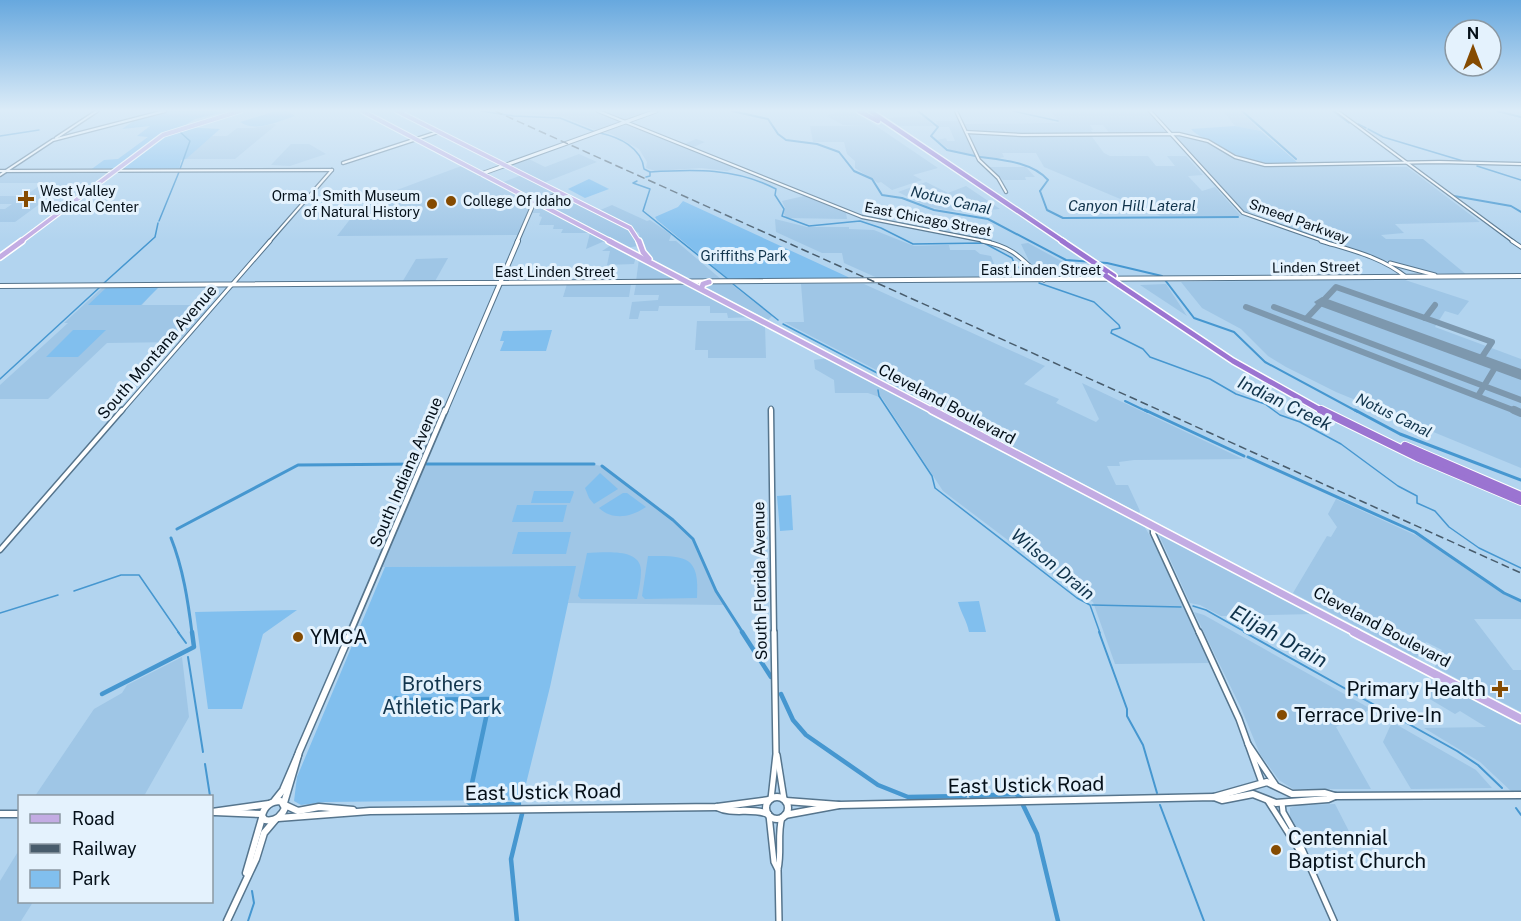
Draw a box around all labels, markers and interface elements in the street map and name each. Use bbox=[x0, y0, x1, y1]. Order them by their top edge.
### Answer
north arrow bbox=[1443, 18, 1503, 78]
text: N bbox=[1467, 24, 1479, 43]
water label: Notus Canal bbox=[909, 182, 993, 218]
place label: West Valley Medical Center bbox=[40, 183, 139, 215]
place label: Orma J. Smith Museum of Natural History bbox=[272, 188, 420, 220]
marker: West Valley Medical Center bbox=[17, 190, 35, 208]
place label: College Of Idaho bbox=[463, 193, 571, 209]
marker: College Of Idaho bbox=[444, 194, 458, 208]
street label: Smeed Parkway bbox=[1247, 196, 1351, 247]
marker: Orma J. Smith Museum of Natural History bbox=[425, 197, 439, 211]
water label: Canyon Hill Lateral bbox=[1068, 197, 1196, 214]
street label: East Chicago Street bbox=[863, 199, 993, 239]
park label: Griffiths Park bbox=[700, 248, 788, 264]
street label: Linden Street bbox=[1272, 258, 1360, 276]
street label: East Linden Street bbox=[981, 262, 1101, 278]
street label: East Linden Street bbox=[495, 264, 615, 280]
street label: South Montana Avenue bbox=[93, 281, 221, 423]
street label: Cleveland Boulevard bbox=[875, 360, 1019, 448]
water label: Indian Creek bbox=[1235, 371, 1336, 435]
water label: Notus Canal bbox=[1353, 389, 1435, 441]
street label: South Indiana Avenue bbox=[366, 394, 446, 550]
street label: South Florida Avenue bbox=[749, 501, 771, 661]
water label: Wilson Drain bbox=[1007, 524, 1099, 604]
street label: Cleveland Boulevard bbox=[1310, 583, 1454, 671]
water label: Elijah Drain bbox=[1226, 599, 1332, 673]
place label: YMCA bbox=[310, 625, 368, 649]
marker: YMCA bbox=[291, 630, 305, 644]
park label: Brothers Athletic Park bbox=[382, 672, 502, 719]
place label: Primary Health bbox=[1346, 677, 1486, 701]
marker: Primary Health bbox=[1491, 680, 1509, 698]
place label: Terrace Drive-In bbox=[1294, 703, 1442, 727]
marker: Terrace Drive-In bbox=[1275, 708, 1289, 722]
street label: East Ustick Road bbox=[947, 772, 1105, 798]
street label: East Ustick Road bbox=[464, 779, 622, 805]
legend bbox=[18, 795, 213, 903]
text: Road bbox=[72, 808, 115, 829]
place label: Centennial Baptist Church bbox=[1288, 826, 1426, 873]
text: Railway bbox=[72, 838, 137, 859]
marker: Centennial Baptist Church bbox=[1269, 843, 1283, 857]
text: Park bbox=[72, 868, 110, 889]

